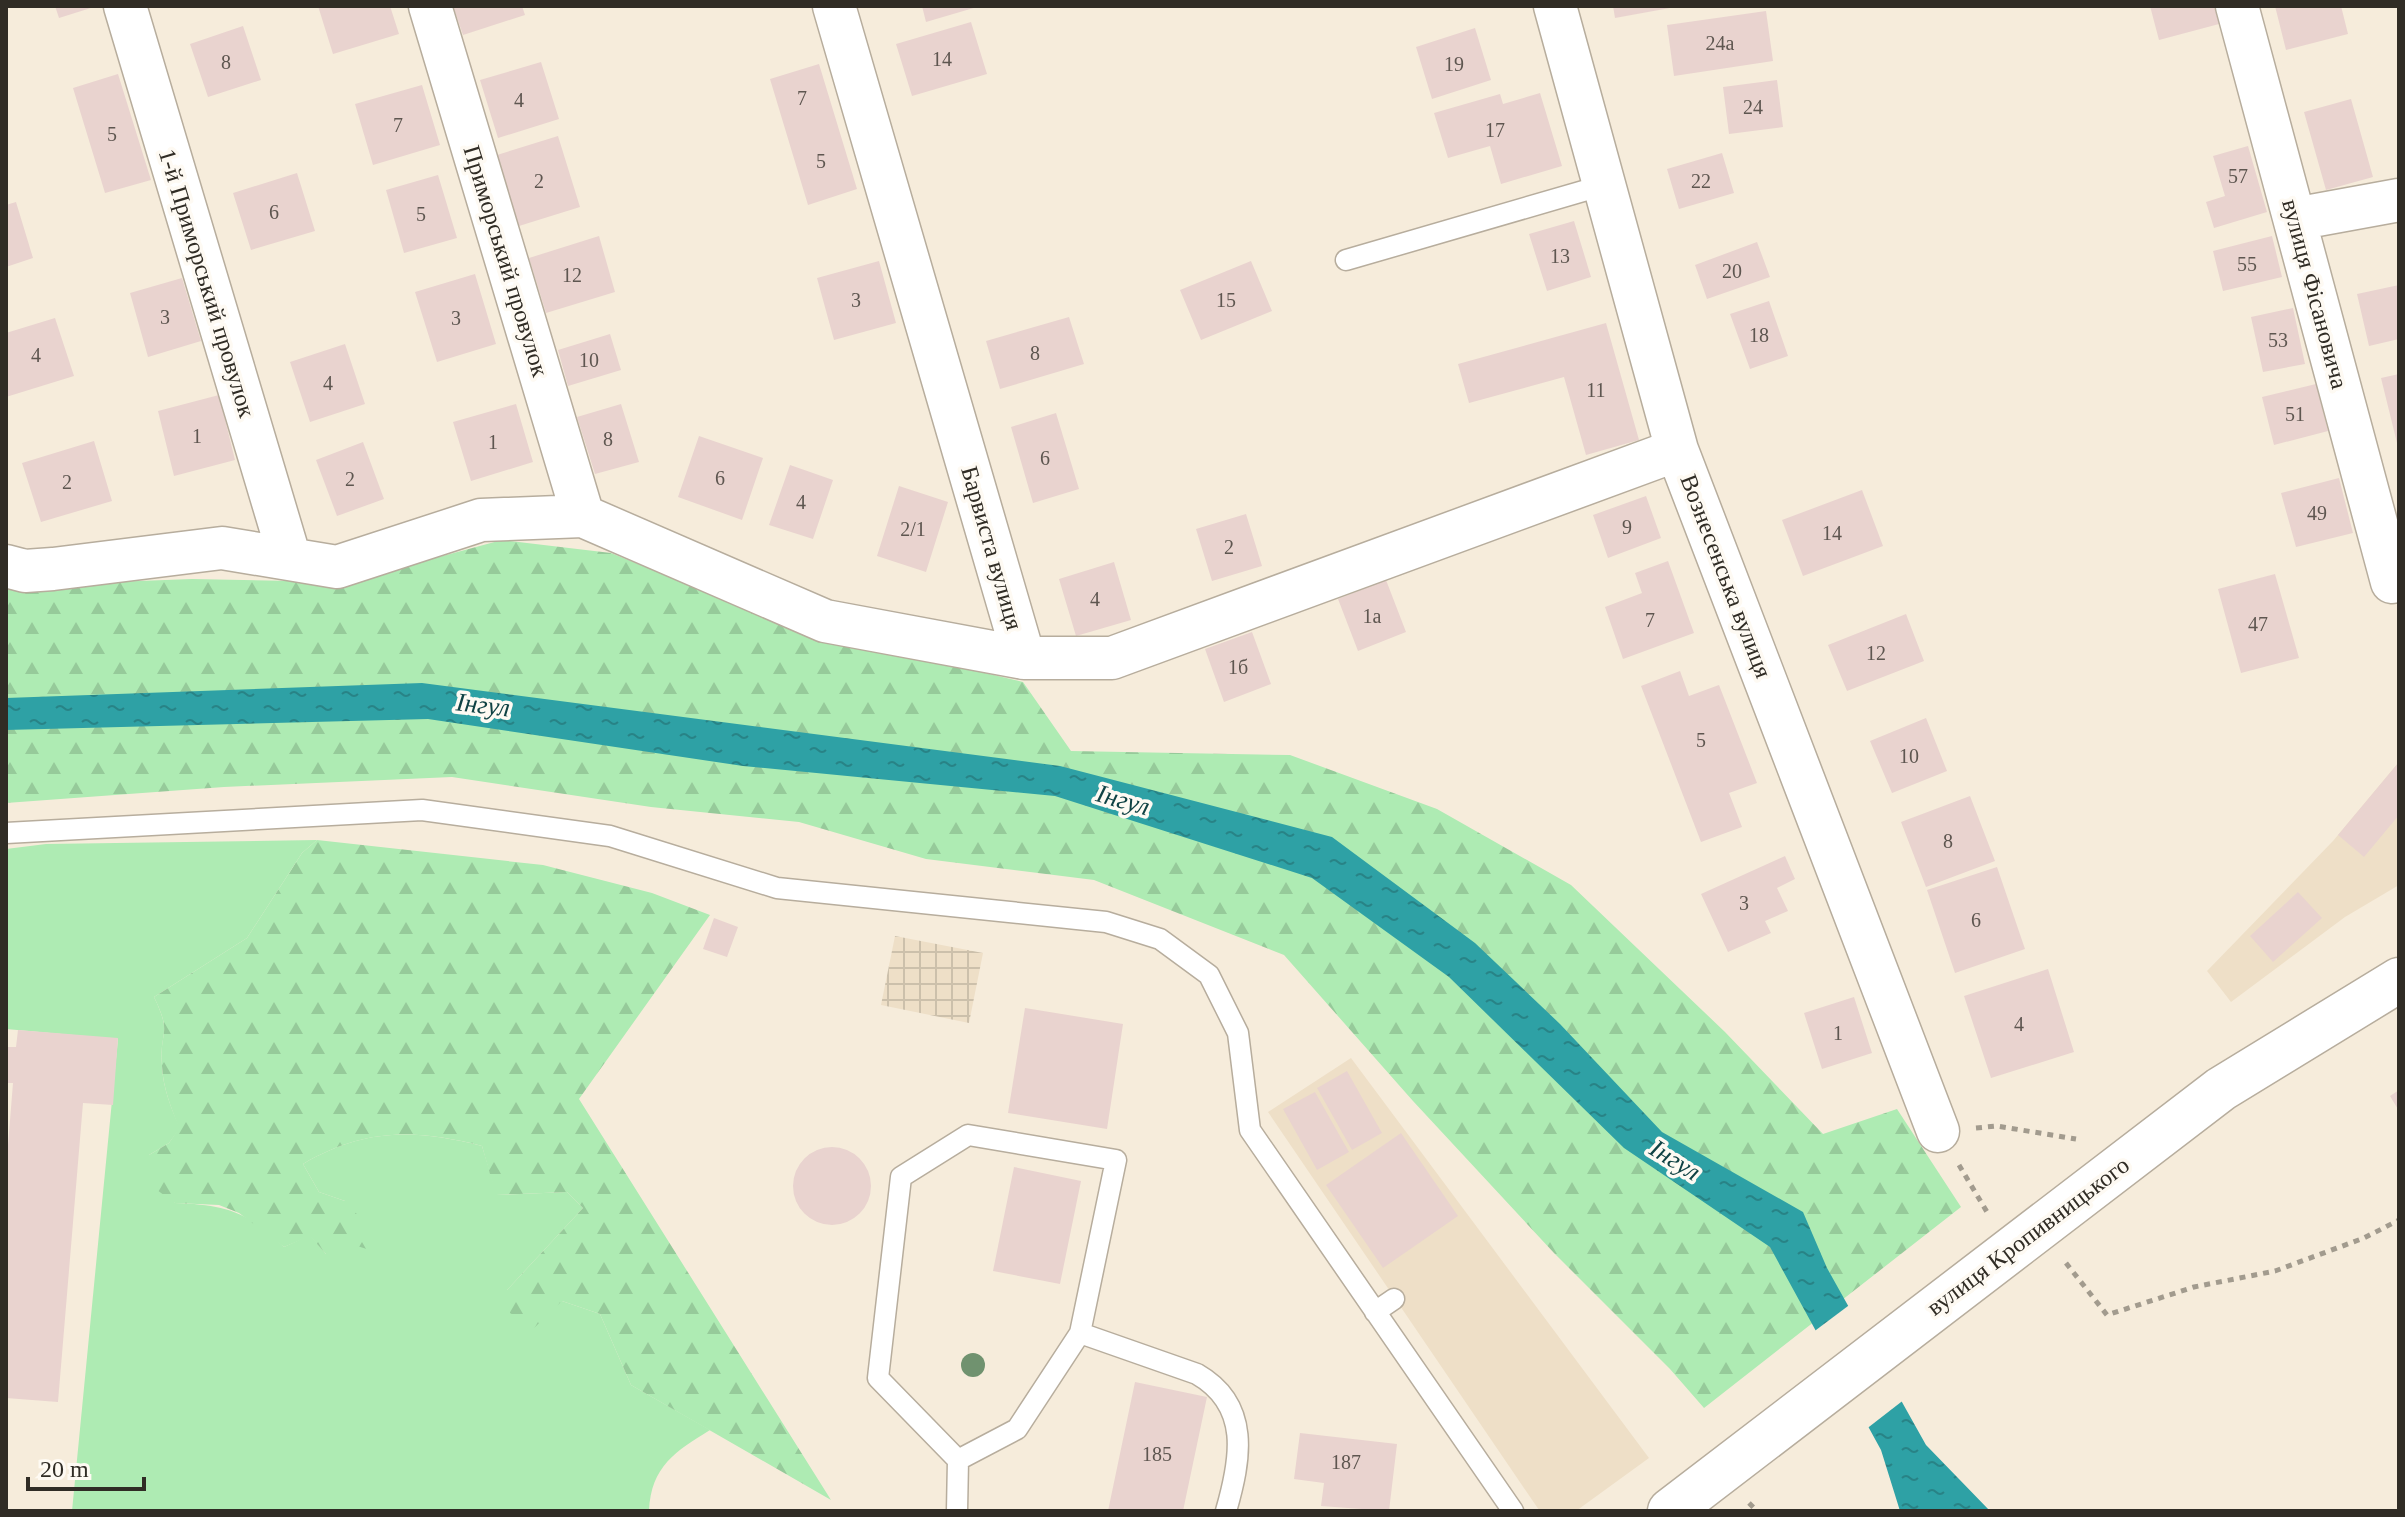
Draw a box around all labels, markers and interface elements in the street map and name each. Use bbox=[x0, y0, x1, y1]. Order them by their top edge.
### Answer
house number: 24а bbox=[1706, 32, 1735, 54]
house number: 14 bbox=[932, 48, 952, 70]
house number: 8 bbox=[221, 51, 231, 73]
house number: 19 bbox=[1444, 53, 1464, 75]
house number: 7 bbox=[797, 87, 807, 109]
house number: 4 bbox=[514, 89, 524, 111]
house number: 24 bbox=[1743, 96, 1763, 118]
house number: 7 bbox=[393, 114, 403, 136]
house number: 17 bbox=[1485, 119, 1505, 141]
house number: 5 bbox=[107, 123, 117, 145]
street label: Приморський провулок bbox=[458, 142, 554, 380]
street label: 1-й Приморський провулок bbox=[154, 146, 260, 421]
house number: 5 bbox=[816, 150, 826, 172]
house number: 57 bbox=[2228, 165, 2248, 187]
house number: 2 bbox=[534, 170, 544, 192]
house number: 22 bbox=[1691, 170, 1711, 192]
street label: вулиця Фісановича bbox=[2277, 196, 2353, 392]
house number: 6 bbox=[269, 201, 279, 223]
house number: 5 bbox=[416, 203, 426, 225]
house number: 13 bbox=[1550, 245, 1570, 267]
house number: 55 bbox=[2237, 253, 2257, 275]
house number: 20 bbox=[1722, 260, 1742, 282]
house number: 12 bbox=[562, 264, 582, 286]
house number: 3 bbox=[851, 289, 861, 311]
house number: 15 bbox=[1216, 289, 1236, 311]
house number: 3 bbox=[160, 306, 170, 328]
house number: 3 bbox=[451, 307, 461, 329]
house number: 18 bbox=[1749, 324, 1769, 346]
house number: 53 bbox=[2268, 329, 2288, 351]
house number: 8 bbox=[1030, 342, 1040, 364]
house number: 4 bbox=[31, 344, 41, 366]
house number: 10 bbox=[579, 349, 599, 371]
house number: 4 bbox=[323, 372, 333, 394]
house number: 11 bbox=[1586, 379, 1606, 401]
house number: 51 bbox=[2285, 403, 2305, 425]
house number: 1 bbox=[192, 425, 202, 447]
house number: 8 bbox=[603, 428, 613, 450]
house number: 1 bbox=[488, 431, 498, 453]
house number: 6 bbox=[1040, 447, 1050, 469]
street label: Барвиста вулиця bbox=[956, 463, 1028, 633]
house number: 6 bbox=[715, 467, 725, 489]
house number: 2 bbox=[345, 468, 355, 490]
house number: 2 bbox=[62, 471, 72, 493]
street label: Вознесенська вулиця bbox=[1675, 471, 1777, 681]
house number: 4 bbox=[796, 491, 806, 513]
house number: 49 bbox=[2307, 502, 2327, 524]
house number: 9 bbox=[1622, 516, 1632, 538]
house number: 2/1 bbox=[900, 518, 926, 540]
house number: 14 bbox=[1822, 522, 1842, 544]
house number: 2 bbox=[1224, 536, 1234, 558]
house number: 4 bbox=[1090, 588, 1100, 610]
house number: 1а bbox=[1363, 605, 1382, 627]
house number: 7 bbox=[1645, 609, 1655, 631]
house number: 47 bbox=[2248, 613, 2268, 635]
house number: 12 bbox=[1866, 642, 1886, 664]
house number: 1б bbox=[1228, 656, 1248, 678]
water label: Інгул bbox=[453, 687, 512, 723]
house number: 5 bbox=[1696, 729, 1706, 751]
house number: 10 bbox=[1899, 745, 1919, 767]
water label: Інгул bbox=[1092, 778, 1153, 821]
house number: 8 bbox=[1943, 830, 1953, 852]
house number: 3 bbox=[1739, 892, 1749, 914]
house number: 6 bbox=[1971, 909, 1981, 931]
house number: 4 bbox=[2014, 1013, 2024, 1035]
house number: 1 bbox=[1833, 1022, 1843, 1044]
water label: Інгул bbox=[1644, 1133, 1706, 1187]
street label: вулиця Кропивницького bbox=[1922, 1151, 2134, 1321]
scale bar bbox=[28, 1441, 144, 1491]
house number: 185 bbox=[1142, 1443, 1172, 1465]
house number: 187 bbox=[1331, 1451, 1361, 1473]
text: 20 m bbox=[40, 1456, 89, 1482]

